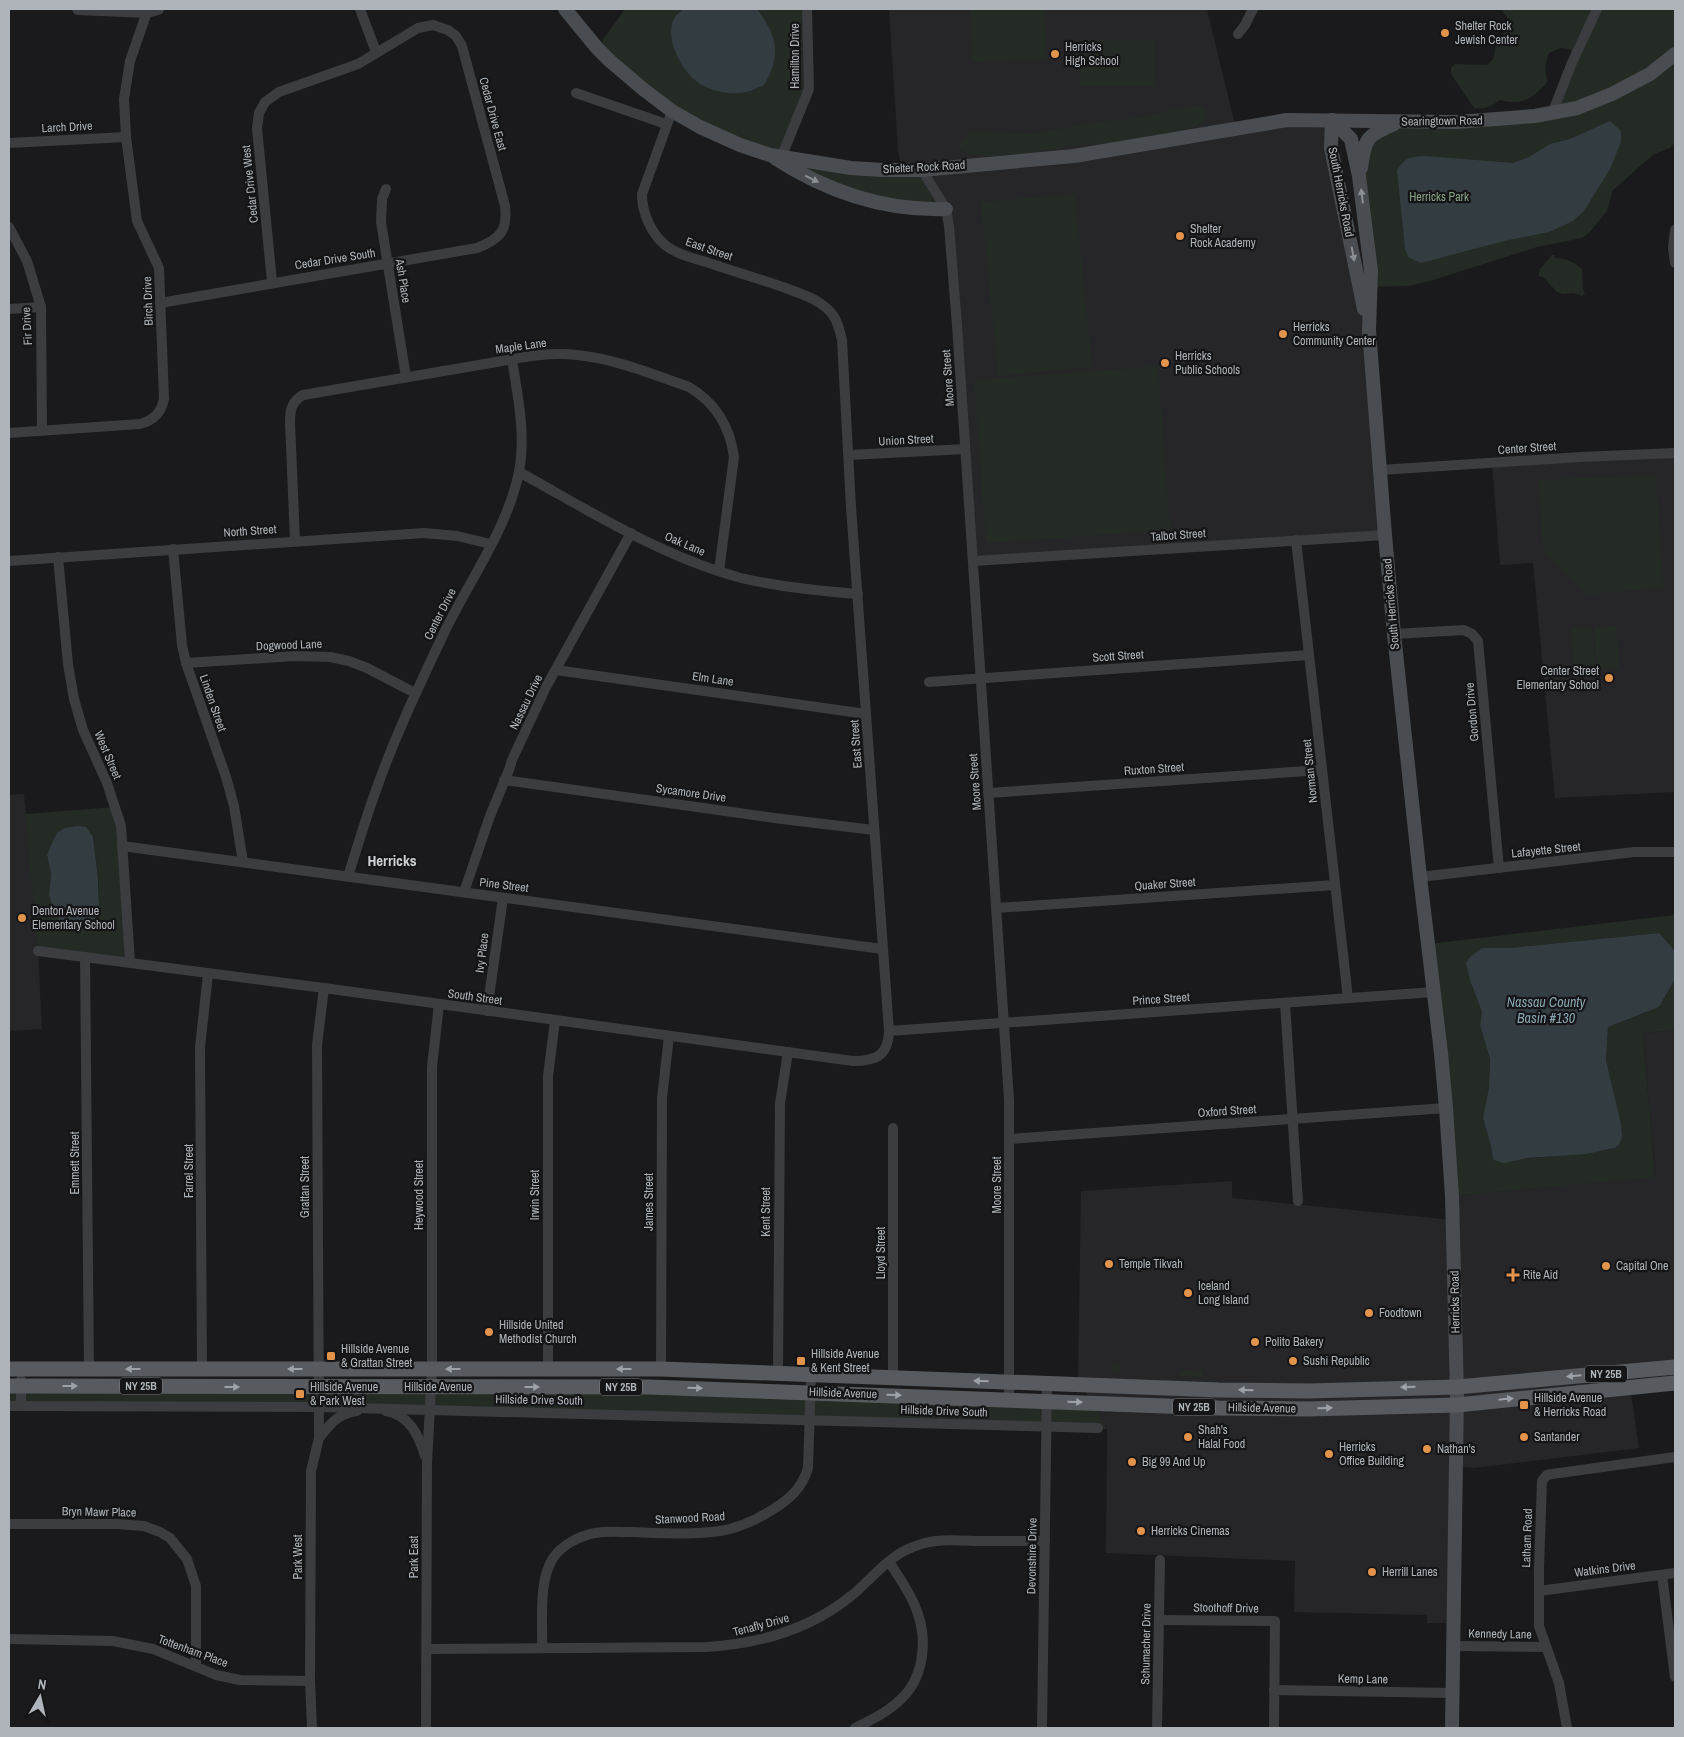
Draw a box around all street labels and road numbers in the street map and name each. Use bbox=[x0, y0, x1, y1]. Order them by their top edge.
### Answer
street label: Hamilton Drive bbox=[787, 23, 803, 89]
street label: Cedar Drive East bbox=[476, 75, 511, 153]
street label: Searingtown Road bbox=[1401, 112, 1483, 130]
street label: Larch Drive bbox=[41, 118, 93, 136]
street label: Cedar Drive West bbox=[238, 144, 262, 224]
street label: South Herricks Road bbox=[1324, 146, 1358, 238]
street label: Shelter Rock Road bbox=[882, 157, 966, 177]
street label: East Street bbox=[683, 234, 735, 265]
street label: Cedar Drive South bbox=[294, 245, 376, 273]
street label: Ash Place bbox=[391, 257, 414, 304]
street label: Birch Drive bbox=[139, 276, 157, 326]
street label: Fir Drive bbox=[18, 306, 36, 346]
street label: Maple Lane bbox=[494, 334, 548, 358]
street label: Moore Street bbox=[938, 349, 958, 407]
street label: Union Street bbox=[878, 431, 934, 449]
street label: Center Street bbox=[1497, 438, 1557, 458]
street label: North Street bbox=[223, 521, 277, 541]
street label: Talbot Street bbox=[1150, 525, 1206, 545]
street label: Oak Lane bbox=[662, 528, 708, 560]
street label: South Herricks Road bbox=[1379, 558, 1403, 650]
street label: Center Drive bbox=[420, 586, 460, 642]
street label: Dogwood Lane bbox=[256, 636, 322, 654]
street label: Scott Street bbox=[1092, 646, 1144, 666]
street label: Elm Lane bbox=[691, 668, 735, 690]
street label: Linden Street bbox=[196, 672, 230, 734]
street label: Nassau Drive bbox=[506, 672, 546, 732]
street label: Gordon Drive bbox=[1461, 682, 1483, 742]
street label: East Street bbox=[846, 719, 866, 769]
street label: West Street bbox=[91, 728, 125, 782]
street label: Norman Street bbox=[1299, 738, 1321, 804]
street label: Moore Street bbox=[965, 753, 985, 811]
street label: Ruxton Street bbox=[1123, 759, 1185, 779]
street label: Sycamore Drive bbox=[655, 780, 727, 806]
street label: Lafayette Street bbox=[1511, 838, 1582, 862]
street label: Pine Street bbox=[479, 874, 530, 896]
street label: Quaker Street bbox=[1134, 874, 1196, 894]
street label: Ivy Place bbox=[472, 932, 492, 974]
street label: South Street bbox=[447, 985, 503, 1009]
street label: Prince Street bbox=[1132, 989, 1190, 1009]
street label: Oxford Street bbox=[1197, 1101, 1257, 1121]
street label: Emmett Street bbox=[67, 1131, 83, 1194]
street label: Farrel Street bbox=[181, 1144, 197, 1198]
street label: Grattan Street bbox=[297, 1156, 313, 1218]
street label: Moore Street bbox=[989, 1156, 1005, 1213]
street label: Heywood Street bbox=[411, 1160, 427, 1230]
street label: Irwin Street bbox=[527, 1170, 543, 1220]
street label: James Street bbox=[641, 1173, 657, 1231]
street label: Kent Street bbox=[758, 1187, 774, 1237]
street label: Lloyd Street bbox=[873, 1226, 889, 1279]
street label: Herricks Road bbox=[1446, 1270, 1464, 1334]
road number: NY 25B bbox=[1585, 1366, 1627, 1382]
road number: NY 25B bbox=[120, 1378, 162, 1394]
road number: NY 25B bbox=[600, 1378, 642, 1395]
street label: Hillside Avenue bbox=[404, 1379, 472, 1395]
street label: Hillside Avenue bbox=[809, 1384, 877, 1402]
street label: Hillside Drive South bbox=[495, 1391, 583, 1409]
road number: NY 25B bbox=[1173, 1398, 1215, 1415]
street label: Hillside Avenue bbox=[1228, 1399, 1296, 1417]
street label: Hillside Drive South bbox=[900, 1401, 988, 1421]
street label: Bryn Mawr Place bbox=[62, 1503, 136, 1521]
street label: Stanwood Road bbox=[655, 1508, 725, 1528]
street label: Latham Road bbox=[1518, 1508, 1536, 1568]
street label: Devonshire Drive bbox=[1023, 1518, 1041, 1594]
street label: Park West bbox=[290, 1534, 306, 1580]
street label: Park East bbox=[406, 1535, 422, 1578]
street label: Watkins Drive bbox=[1574, 1557, 1636, 1581]
street label: Stoothoff Drive bbox=[1193, 1599, 1259, 1617]
street label: Schumacher Drive bbox=[1137, 1603, 1155, 1685]
street label: Tenafly Drive bbox=[731, 1610, 791, 1640]
street label: Kennedy Lane bbox=[1468, 1625, 1532, 1643]
street label: Tottenham Place bbox=[156, 1631, 230, 1671]
street label: Kemp Lane bbox=[1338, 1671, 1388, 1687]

